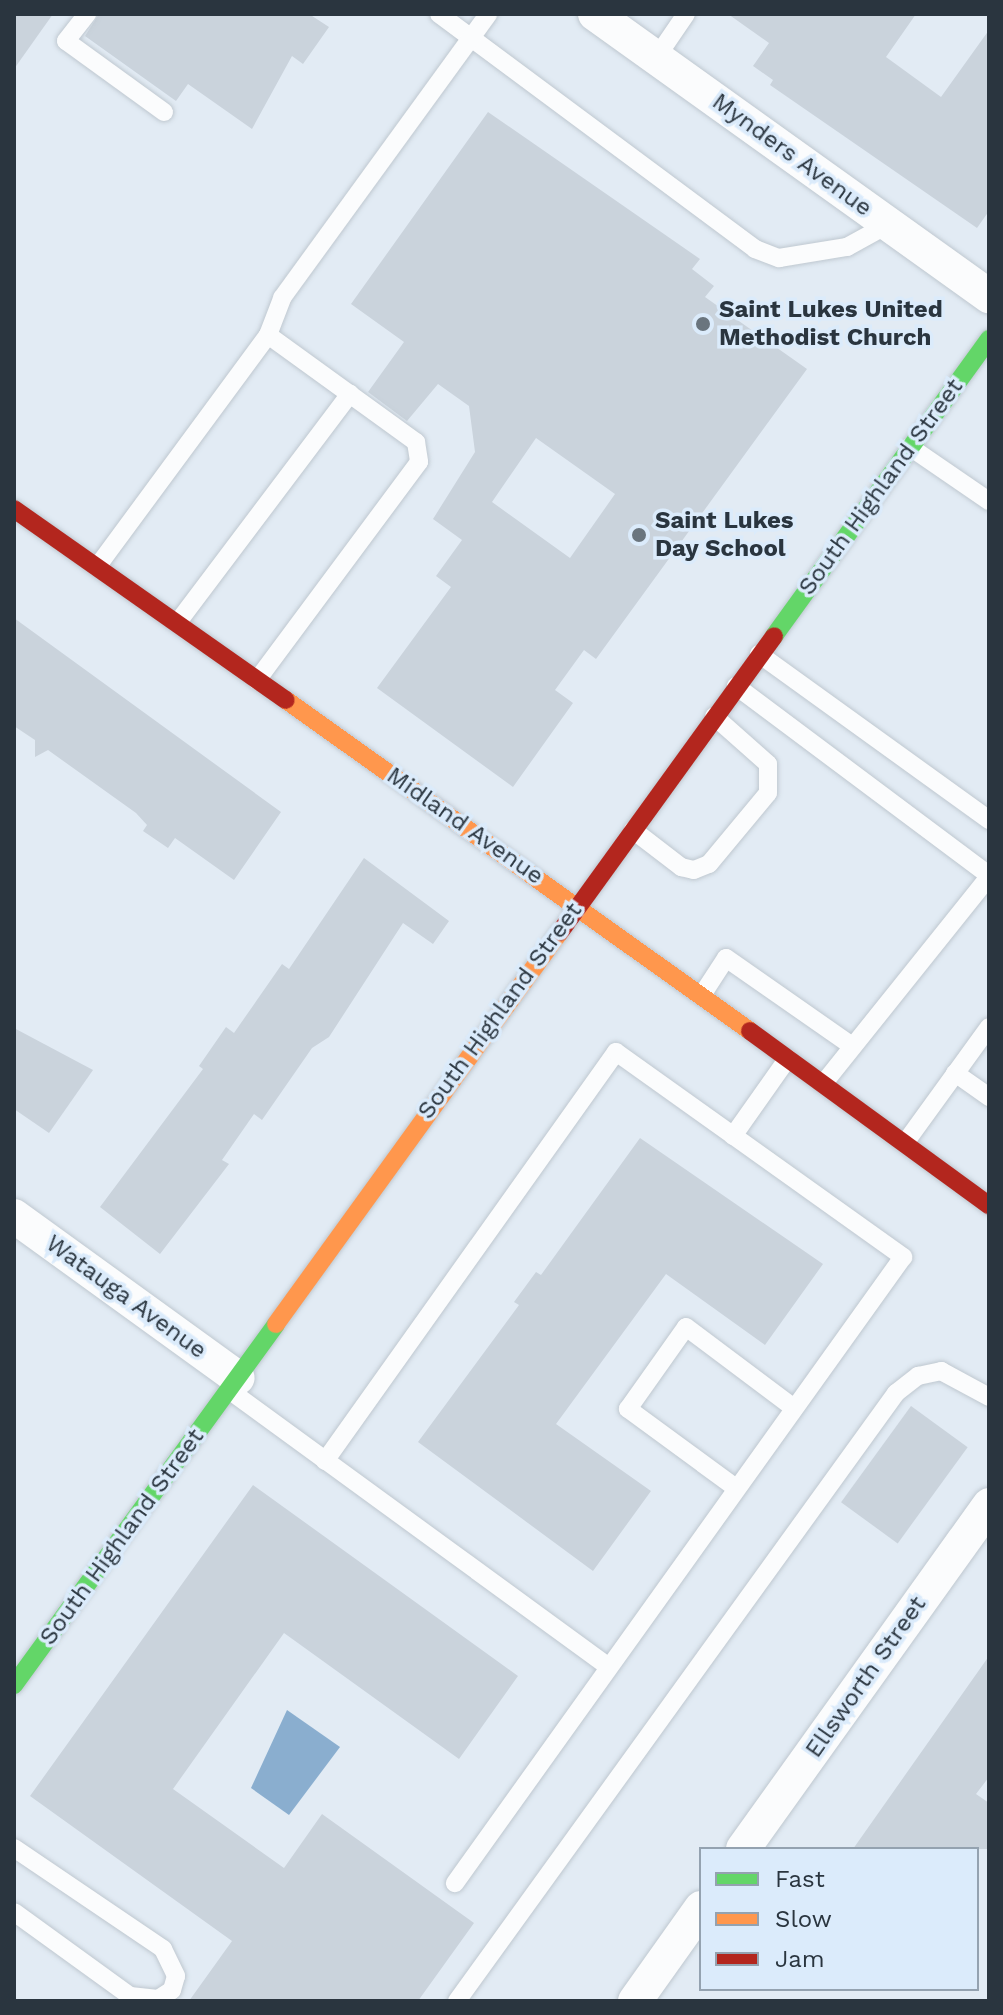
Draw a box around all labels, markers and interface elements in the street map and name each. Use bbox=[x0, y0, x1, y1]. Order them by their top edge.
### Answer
street label: Mynders Avenue bbox=[706, 87, 878, 223]
place label: Saint Lukes United Methodist Church bbox=[719, 296, 943, 352]
marker: Saint Lukes United Methodist Church bbox=[694, 315, 712, 333]
street label: South Highland Street bbox=[793, 373, 969, 601]
place label: Saint Lukes Day School bbox=[655, 507, 794, 563]
marker: Saint Lukes Day School bbox=[630, 526, 648, 544]
street label: Midland Avenue bbox=[381, 761, 549, 891]
street label: South Highland Street bbox=[412, 897, 588, 1125]
street label: Watauga Avenue bbox=[39, 1229, 213, 1365]
street label: South Highland Street bbox=[34, 1423, 210, 1651]
street label: Ellsworth Street bbox=[800, 1591, 932, 1763]
legend bbox=[699, 1847, 979, 1991]
text: Fast bbox=[775, 1865, 825, 1893]
text: Slow bbox=[775, 1905, 832, 1933]
text: Jam bbox=[775, 1945, 825, 1973]

